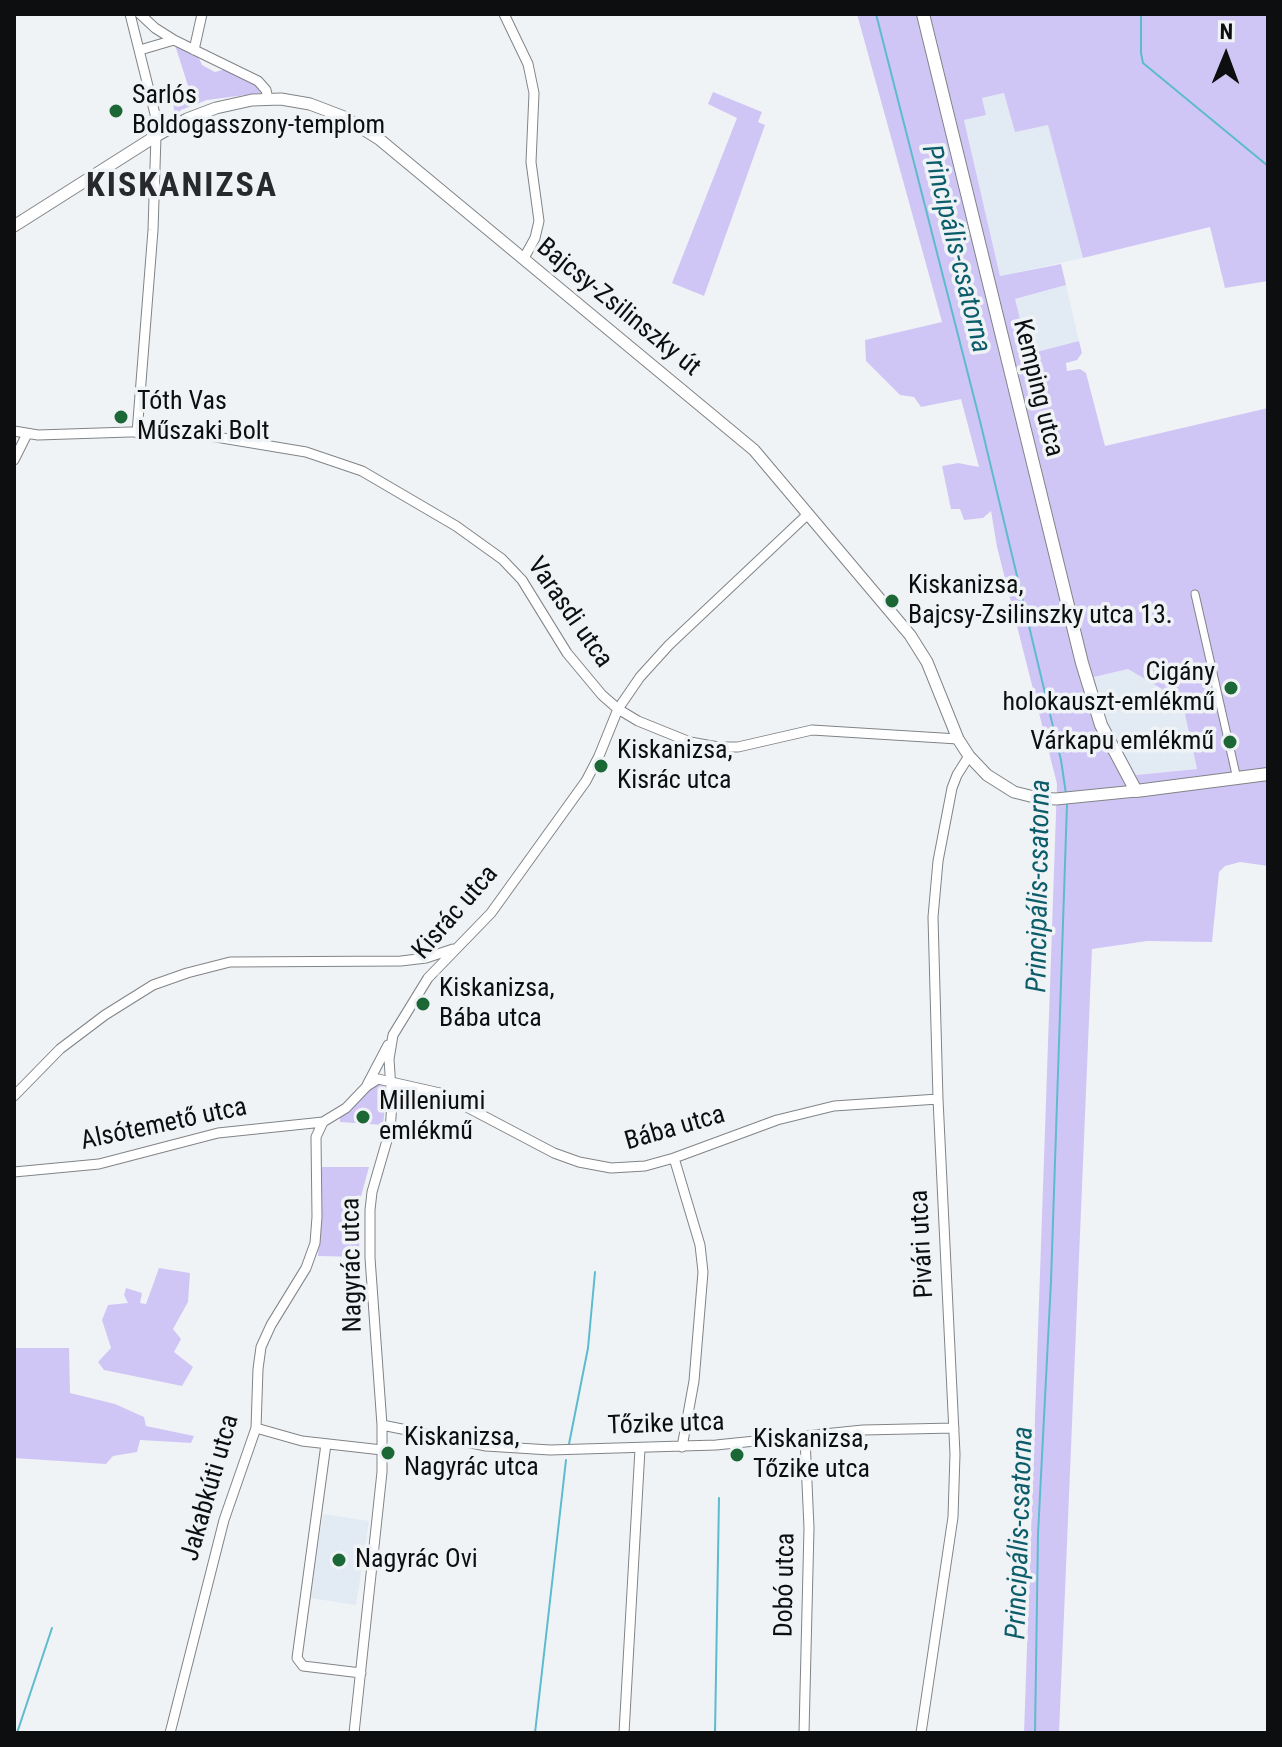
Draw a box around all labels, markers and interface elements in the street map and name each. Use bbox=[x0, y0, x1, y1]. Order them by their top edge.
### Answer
north arrow bbox=[1186, 16, 1266, 96]
text: N bbox=[1219, 19, 1233, 44]
place label: Sarlós Boldogasszony-templom bbox=[132, 80, 385, 142]
marker: Sarlós Boldogasszony-templom bbox=[107, 102, 125, 120]
water label: Principális-csatorna bbox=[913, 141, 997, 357]
district label: KISKANIZSA bbox=[86, 167, 278, 207]
street label: Bajcsy-Zsilinszky út bbox=[530, 232, 706, 384]
street label: Kemping utca bbox=[1005, 316, 1069, 460]
place label: Tóth Vas Műszaki Bolt bbox=[137, 386, 269, 448]
marker: Tóth Vas Műszaki Bolt bbox=[112, 408, 130, 426]
street label: Varasdi utca bbox=[520, 552, 618, 674]
place label: Kiskanizsa, Bajcsy-Zsilinszky utca 13. bbox=[908, 570, 1173, 632]
marker: Kiskanizsa, Bajcsy-Zsilinszky utca 13. bbox=[883, 592, 901, 610]
place label: Cigány holokauszt-emlékmű bbox=[1002, 657, 1215, 718]
marker: Cigány holokauszt-emlékmű bbox=[1222, 679, 1240, 697]
place label: Várkapu emlékmű bbox=[1030, 726, 1214, 758]
marker: Várkapu emlékmű bbox=[1221, 733, 1239, 751]
place label: Kiskanizsa, Kisrác utca bbox=[617, 735, 733, 796]
marker: Kiskanizsa, Kisrác utca bbox=[592, 757, 610, 775]
water label: Principális-csatorna bbox=[1021, 779, 1059, 993]
street label: Kisrác utca bbox=[407, 860, 505, 966]
place label: Kiskanizsa, Bába utca bbox=[439, 973, 555, 1034]
marker: Kiskanizsa, Bába utca bbox=[414, 995, 432, 1013]
place label: Milleniumi emlékmű bbox=[379, 1086, 485, 1148]
street label: Alsótemető utca bbox=[78, 1092, 250, 1158]
street label: Bába utca bbox=[621, 1100, 729, 1158]
marker: Milleniumi emlékmű bbox=[354, 1108, 372, 1126]
street label: Pivári utca bbox=[905, 1189, 941, 1299]
street label: Nagyrác utca bbox=[336, 1197, 370, 1333]
street label: Tőzike utca bbox=[607, 1407, 725, 1443]
street label: Jakabkúti utca bbox=[175, 1411, 247, 1565]
place label: Kiskanizsa, Nagyrác utca bbox=[404, 1422, 539, 1484]
place label: Kiskanizsa, Tőzike utca bbox=[753, 1424, 870, 1486]
water label: Principális-csatorna bbox=[1000, 1426, 1042, 1640]
marker: Kiskanizsa, Nagyrác utca bbox=[379, 1444, 397, 1462]
marker: Kiskanizsa, Tőzike utca bbox=[728, 1446, 746, 1464]
street label: Dobó utca bbox=[769, 1533, 803, 1637]
place label: Nagyrác Ovi bbox=[355, 1544, 478, 1576]
marker: Nagyrác Ovi bbox=[330, 1551, 348, 1569]

